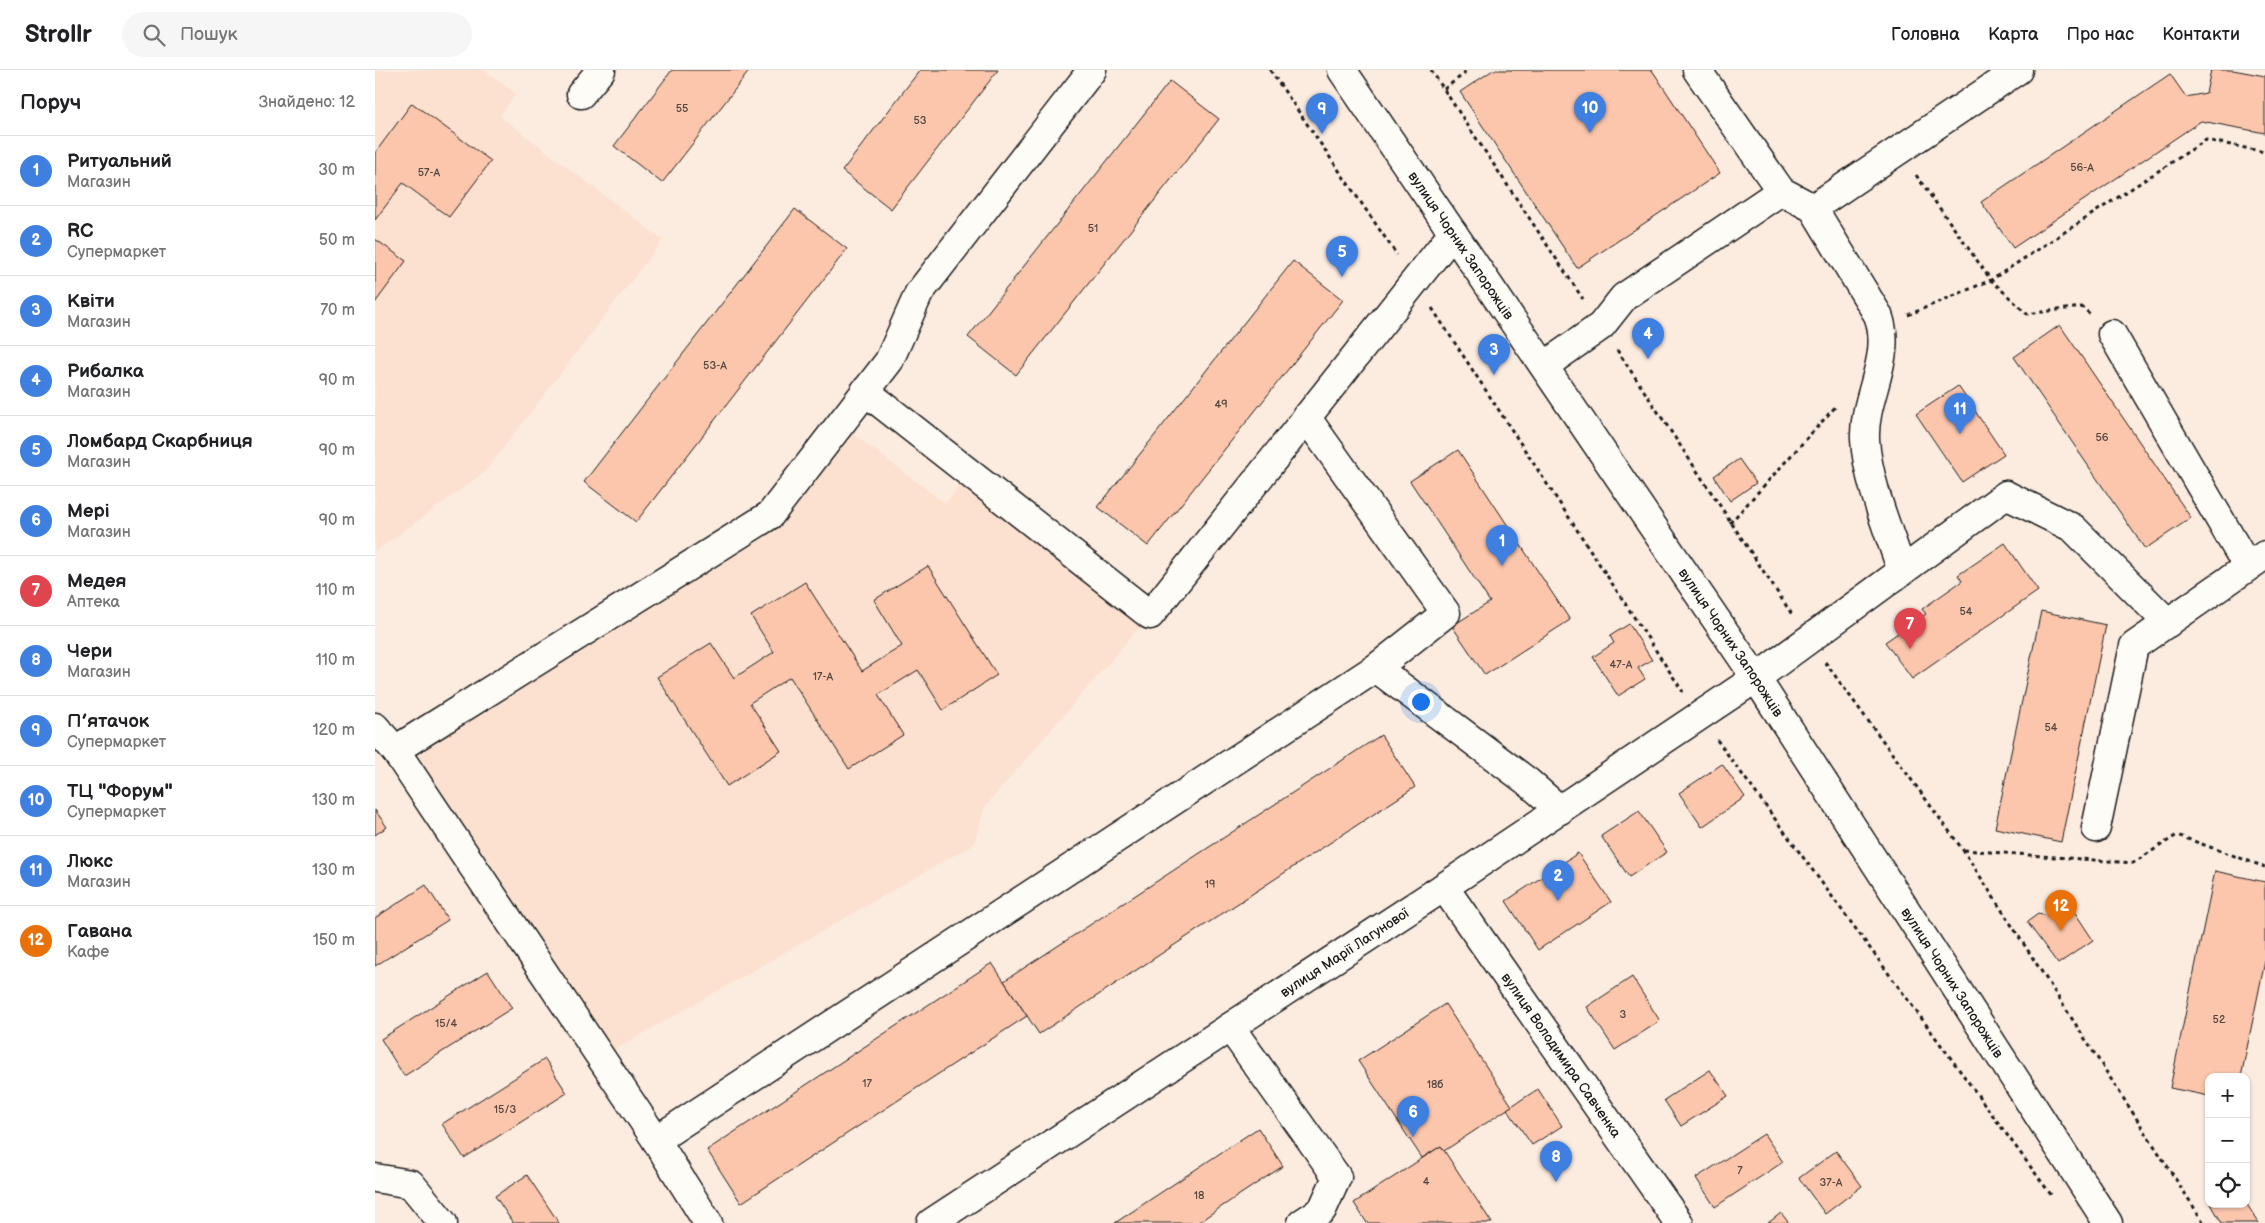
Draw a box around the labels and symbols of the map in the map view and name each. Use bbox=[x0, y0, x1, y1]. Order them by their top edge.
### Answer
pin: 10 bbox=[1574, 92, 1606, 133]
pin: 9 bbox=[1306, 93, 1338, 134]
house number: 55 bbox=[676, 102, 688, 115]
house number: 53 bbox=[913, 114, 927, 127]
house number: 56-А bbox=[2070, 161, 2094, 174]
house number: 57-А bbox=[418, 166, 441, 179]
street label: вулиця Чорних Запорожців bbox=[1405, 168, 1518, 323]
house number: 51 bbox=[1088, 222, 1098, 235]
pin: 5 bbox=[1326, 236, 1358, 277]
pin: 4 bbox=[1632, 318, 1664, 359]
pin: 3 bbox=[1478, 334, 1510, 375]
house number: 53-А bbox=[703, 359, 727, 372]
pin: 11 bbox=[1944, 393, 1976, 434]
house number: 49 bbox=[1214, 398, 1228, 411]
house number: 56 bbox=[2095, 431, 2109, 444]
pin: 1 bbox=[1486, 525, 1518, 566]
street label: вулиця Чорних Запорожців bbox=[1675, 565, 1787, 721]
house number: 54 bbox=[1959, 605, 1973, 618]
pin: 7 bbox=[1894, 608, 1926, 649]
house number: 47-А bbox=[1610, 658, 1633, 671]
house number: 17-А bbox=[813, 670, 834, 683]
your location bbox=[1408, 689, 1434, 715]
house number: 54 bbox=[2044, 721, 2058, 734]
pin: 2 bbox=[1542, 860, 1574, 901]
house number: 19 bbox=[1205, 878, 1215, 891]
pin: 12 bbox=[2045, 890, 2077, 931]
street label: вулиця Марії Лагунової bbox=[1277, 904, 1413, 1001]
street label: вулиця Чорних Запорожців bbox=[1897, 904, 2007, 1062]
street label: вулиця Володимира Савченка bbox=[1498, 970, 1625, 1142]
house number: 3 bbox=[1620, 1008, 1627, 1021]
house number: 52 bbox=[2213, 1013, 2226, 1026]
house number: 15/4 bbox=[435, 1017, 457, 1030]
house number: 17 bbox=[862, 1077, 872, 1090]
house number: 18б bbox=[1427, 1078, 1443, 1091]
pin: 6 bbox=[1397, 1096, 1429, 1137]
house number: 15/3 bbox=[494, 1103, 516, 1116]
pin: 8 bbox=[1540, 1141, 1572, 1182]
house number: 7 bbox=[1737, 1164, 1743, 1177]
house number: 4 bbox=[1423, 1175, 1430, 1188]
house number: 37-А bbox=[1820, 1176, 1843, 1189]
house number: 18 bbox=[1194, 1189, 1204, 1202]

